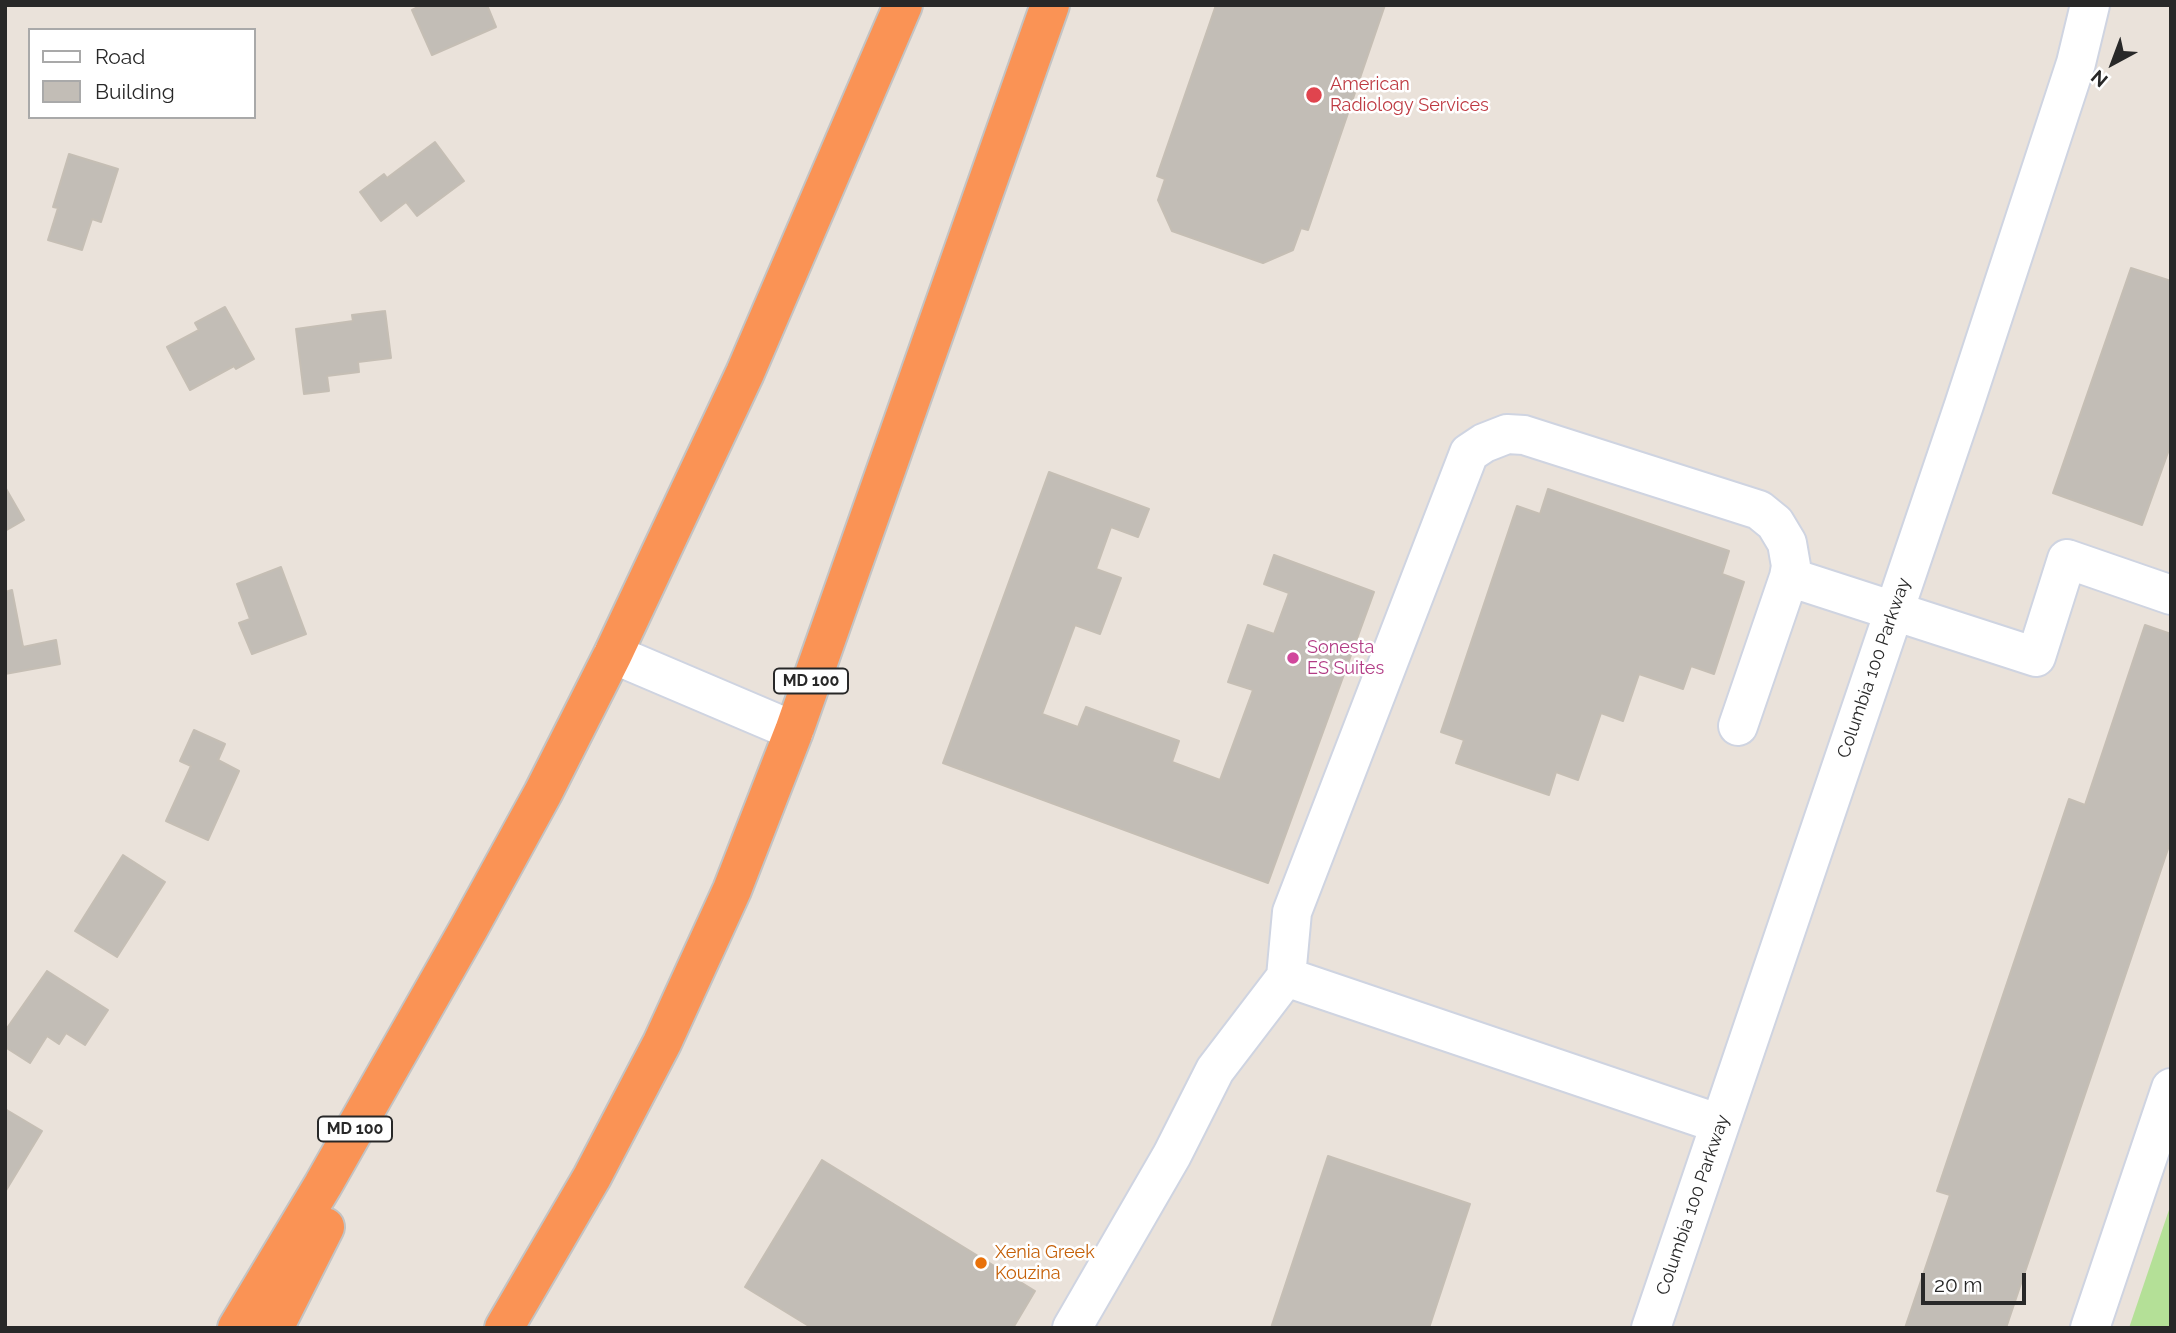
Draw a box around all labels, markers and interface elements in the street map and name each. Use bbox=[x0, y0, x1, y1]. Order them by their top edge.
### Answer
legend bbox=[28, 28, 256, 119]
north arrow bbox=[2078, 28, 2148, 98]
text: Road bbox=[95, 44, 145, 69]
text: N bbox=[2087, 66, 2112, 92]
place label: American Radiology Services bbox=[1330, 74, 1489, 116]
text: Building bbox=[95, 79, 175, 104]
marker: American Radiology Services bbox=[1304, 85, 1324, 105]
street label: Columbia 100 Parkway bbox=[1833, 575, 1915, 761]
place label: Sonesta ES Suites bbox=[1307, 637, 1384, 680]
marker: Sonesta ES Suites bbox=[1285, 650, 1301, 666]
road number: MD 100 bbox=[774, 668, 848, 694]
street label: Columbia 100 Parkway bbox=[1652, 1112, 1734, 1298]
road number: MD 100 bbox=[318, 1116, 392, 1142]
place label: Xenia Greek Kouzina bbox=[995, 1242, 1095, 1284]
marker: Xenia Greek Kouzina bbox=[973, 1255, 989, 1271]
scale bar bbox=[1924, 1260, 2029, 1304]
text: 20 m bbox=[1934, 1272, 1982, 1297]

